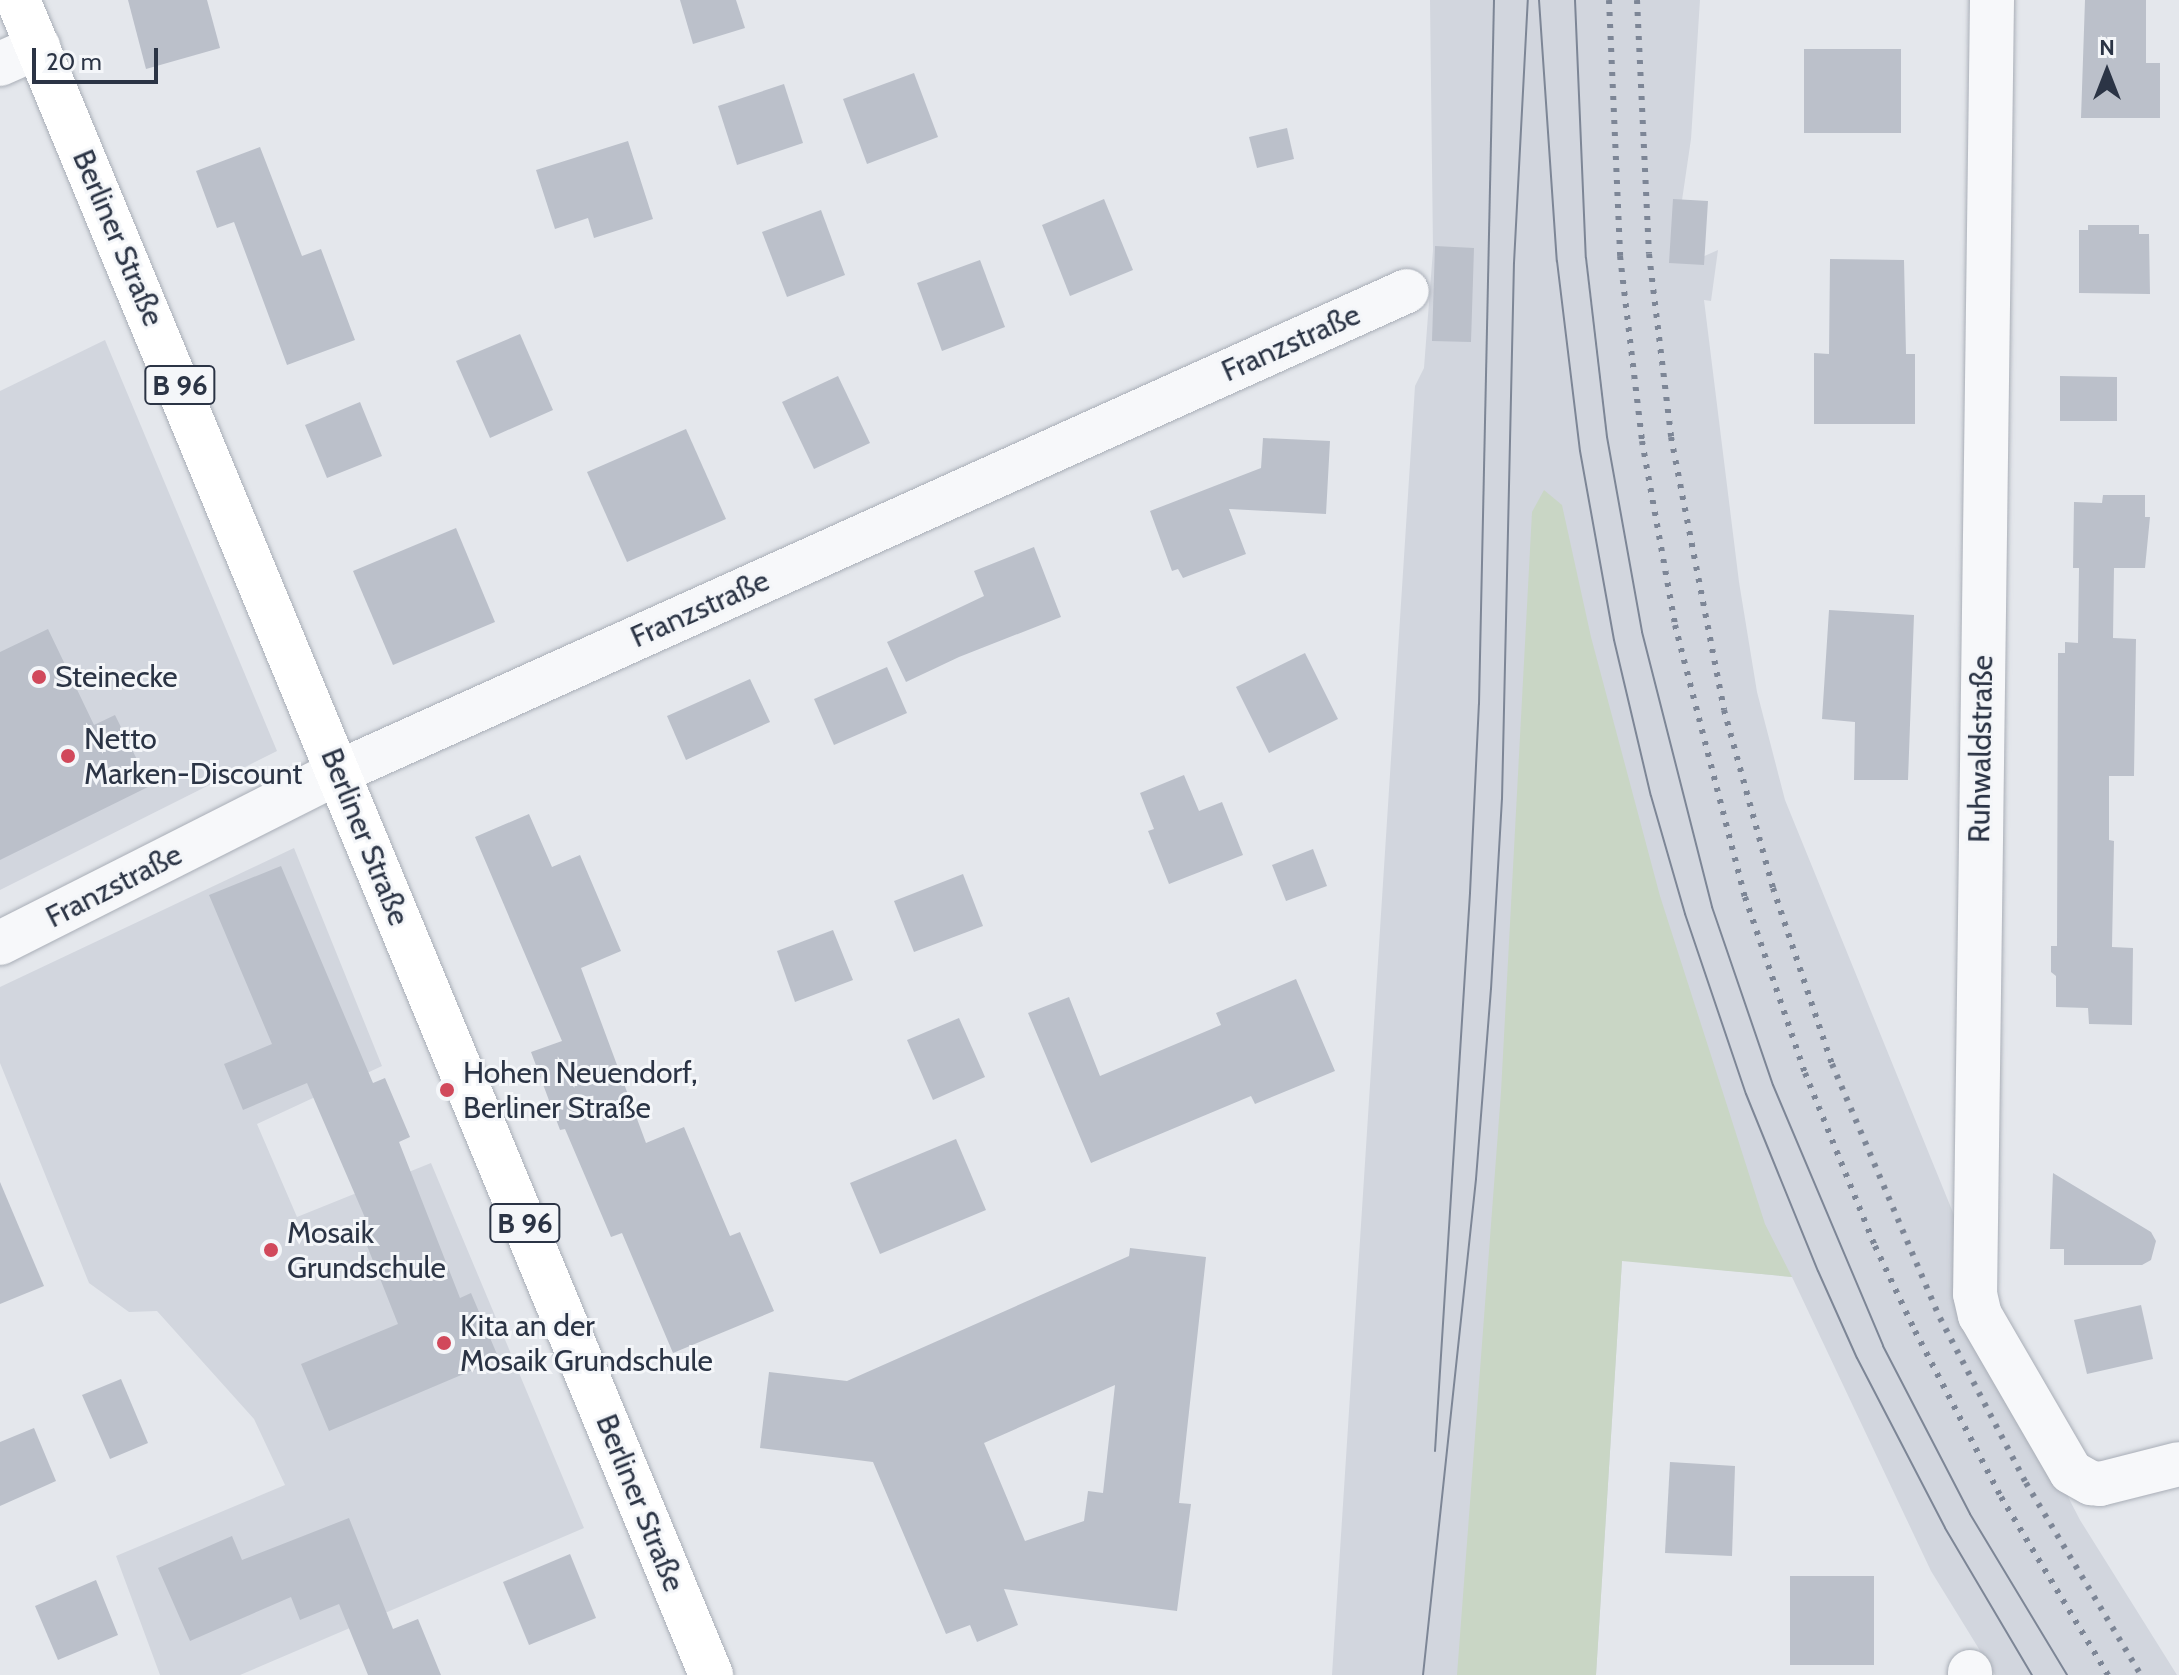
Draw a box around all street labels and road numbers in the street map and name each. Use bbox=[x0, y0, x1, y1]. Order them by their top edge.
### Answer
street label: Berliner Straße bbox=[65, 144, 171, 332]
street label: Franzstraße bbox=[1216, 297, 1366, 389]
road number: B 96 bbox=[144, 361, 216, 409]
street label: Franzstraße bbox=[625, 563, 775, 655]
street label: Ruhwaldstraße bbox=[1961, 655, 2001, 843]
street label: Berliner Straße bbox=[313, 743, 417, 931]
street label: Franzstraße bbox=[40, 836, 188, 936]
road number: B 96 bbox=[489, 1199, 561, 1247]
street label: Berliner Straße bbox=[588, 1409, 692, 1597]

